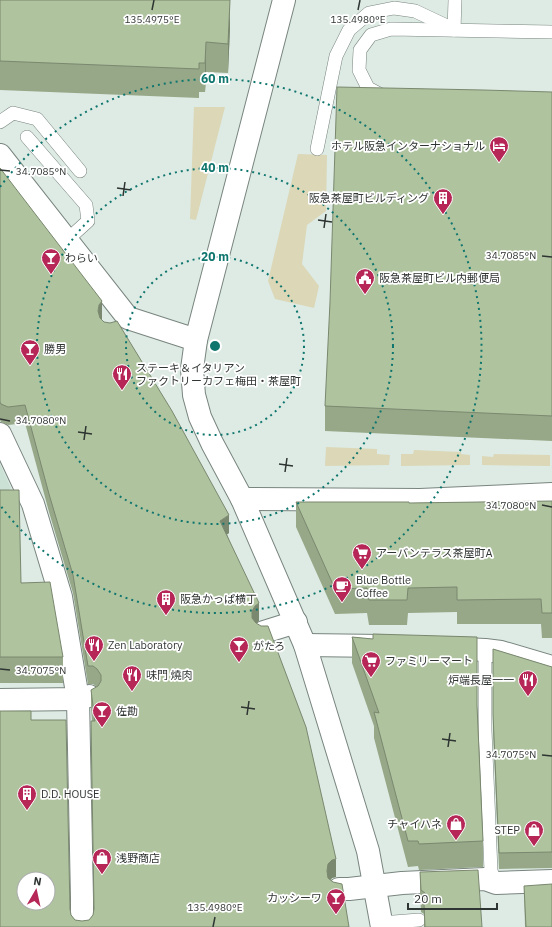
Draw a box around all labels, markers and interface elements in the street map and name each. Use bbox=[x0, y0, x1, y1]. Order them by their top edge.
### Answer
text: 135.4975°E bbox=[124, 13, 180, 26]
text: 135.4980°E bbox=[330, 13, 386, 26]
text: 60 m bbox=[201, 71, 229, 86]
hotel icon: ホテル阪急インターナショナル bbox=[488, 135, 510, 163]
place label: ホテル阪急インターナショナル bbox=[331, 139, 485, 153]
text: 40 m bbox=[201, 160, 229, 175]
text: 34.7085°N bbox=[16, 165, 66, 178]
building icon: 阪急茶屋町ビルディング bbox=[432, 187, 454, 215]
place label: 阪急茶屋町ビルディング bbox=[309, 191, 429, 205]
bar icon: わらい bbox=[40, 247, 62, 275]
text: 20 m bbox=[201, 249, 229, 264]
text: 34.7085°N bbox=[486, 249, 536, 262]
place label: わらい bbox=[65, 251, 98, 265]
public building icon: 阪急茶屋町ビル内郵便局 bbox=[354, 267, 376, 295]
place label: 阪急茶屋町ビル内郵便局 bbox=[379, 271, 500, 285]
bar icon: 勝男 bbox=[19, 338, 41, 366]
centre of rings bbox=[208, 339, 222, 353]
place label: 勝男 bbox=[44, 342, 66, 356]
place label: ステーキ＆イタリアン ファクトリーカフェ梅田・茶屋町 bbox=[136, 361, 301, 388]
restaurant icon: ステーキ＆イタリアン ファクトリーカフェ梅田・茶屋町 bbox=[111, 363, 133, 391]
text: 34.7080°N bbox=[16, 414, 66, 427]
text: 34.7080°N bbox=[486, 499, 536, 512]
supermarket icon: アーバンテラス茶屋町A bbox=[351, 542, 373, 570]
place label: アーバンテラス茶屋町A bbox=[376, 546, 493, 560]
place label: Blue Bottle Coffee bbox=[356, 573, 411, 600]
cafe icon: Blue Bottle Coffee bbox=[331, 575, 353, 603]
building icon: 阪急かっぱ横丁 bbox=[155, 588, 177, 616]
place label: 阪急かっぱ横丁 bbox=[180, 592, 257, 606]
restaurant icon: Zen Laboratory bbox=[83, 634, 105, 662]
bar icon: がたろ bbox=[228, 635, 250, 663]
place label: Zen Laboratory bbox=[108, 638, 183, 652]
place label: がたろ bbox=[253, 639, 285, 653]
supermarket icon: ファミリーマート bbox=[360, 650, 382, 678]
place label: ファミリーマート bbox=[385, 654, 473, 668]
text: 34.7075°N bbox=[16, 664, 66, 677]
restaurant icon: 味門 燒肉 bbox=[121, 664, 143, 692]
place label: 味門 燒肉 bbox=[146, 668, 193, 682]
restaurant icon: 炉端長屋一一 bbox=[517, 669, 539, 697]
place label: 炉端長屋一一 bbox=[448, 673, 514, 687]
bar icon: 佐勘 bbox=[91, 700, 113, 728]
place label: 佐勘 bbox=[116, 704, 138, 718]
text: 34.7075°N bbox=[486, 748, 536, 761]
building icon: D.D. HOUSE bbox=[16, 783, 38, 811]
place label: D.D. HOUSE bbox=[41, 787, 100, 801]
shop icon: チャイハネ bbox=[445, 813, 467, 841]
place label: チャイハネ bbox=[387, 817, 442, 831]
shop icon: STEP bbox=[523, 819, 545, 847]
place label: STEP bbox=[494, 823, 520, 837]
shop icon: 浅野商店 bbox=[91, 847, 113, 875]
place label: 浅野商店 bbox=[116, 851, 160, 865]
north arrow bbox=[16, 871, 56, 911]
text: N bbox=[33, 874, 43, 889]
scale bar bbox=[408, 885, 497, 911]
bar icon: カッシーワ bbox=[325, 887, 347, 915]
place label: カッシーワ bbox=[267, 891, 322, 905]
text: 20 m bbox=[414, 891, 442, 906]
text: 135.4980°E bbox=[187, 901, 243, 914]

